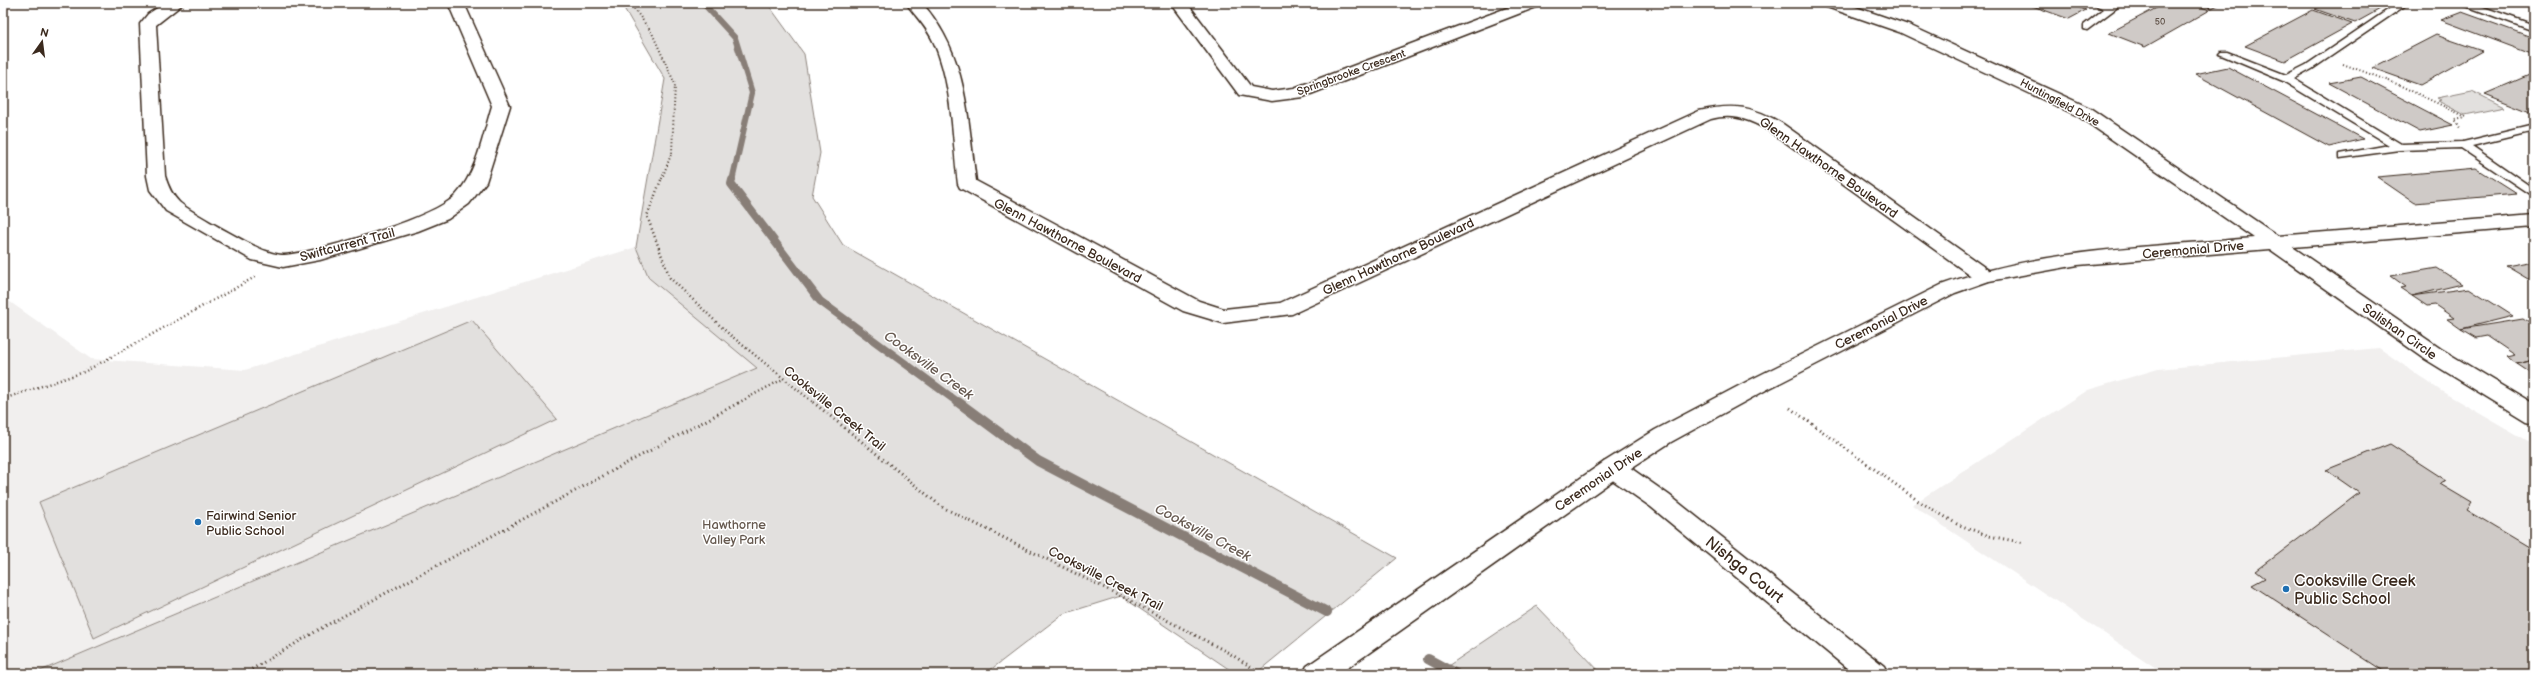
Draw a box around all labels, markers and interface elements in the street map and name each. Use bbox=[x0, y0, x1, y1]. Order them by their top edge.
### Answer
house number: 50 bbox=[2155, 17, 2165, 28]
north arrow bbox=[22, 22, 62, 62]
text: N bbox=[39, 25, 50, 40]
street label: Springbrooke Crescent bbox=[1295, 47, 1408, 98]
street label: Huntingfield Drive bbox=[2018, 76, 2102, 129]
street label: Glenn Hawthorne Boulevard bbox=[1756, 114, 1901, 222]
street label: Glenn Hawthorne Boulevard bbox=[991, 195, 1144, 287]
street label: Glenn Hawthorne Boulevard bbox=[1320, 215, 1477, 299]
street label: Swiftcurrent Trail bbox=[298, 225, 397, 265]
street label: Ceremonial Drive bbox=[2142, 238, 2245, 262]
street label: Ceremonial Drive bbox=[1832, 292, 1931, 353]
street label: Salishan Circle bbox=[2359, 300, 2440, 364]
water label: Cooksville Creek bbox=[881, 327, 978, 404]
street label: Cooksville Creek Trail bbox=[780, 363, 889, 455]
street label: Ceremonial Drive bbox=[1552, 445, 1646, 515]
water label: Cooksville Creek bbox=[1152, 500, 1255, 565]
place label: Fairwind Senior Public School bbox=[206, 508, 297, 539]
marker: Fairwind Senior Public School bbox=[193, 517, 203, 527]
park label: Hawthorne Valley Park bbox=[702, 517, 766, 548]
street label: Nishga Court bbox=[1701, 533, 1787, 608]
street label: Cooksville Creek Trail bbox=[1046, 543, 1166, 615]
place label: Cooksville Creek Public School bbox=[2294, 572, 2415, 609]
marker: Cooksville Creek Public School bbox=[2281, 584, 2291, 594]

